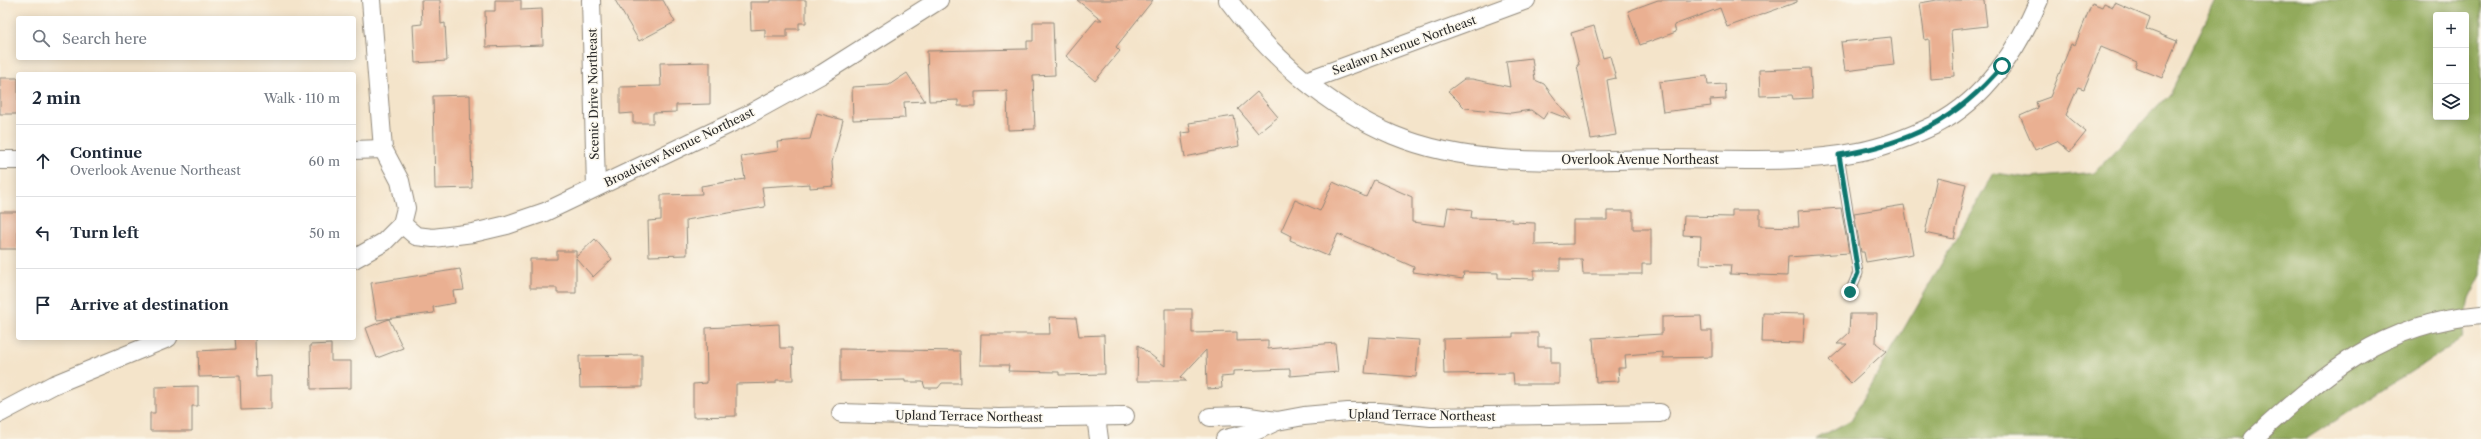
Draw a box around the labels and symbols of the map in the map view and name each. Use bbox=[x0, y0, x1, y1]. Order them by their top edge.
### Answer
street label: Sealawn Avenue Northeast bbox=[1330, 12, 1479, 78]
street label: Scenic Drive Northeast bbox=[584, 27, 602, 160]
route start bbox=[1993, 57, 2011, 75]
street label: Broadview Avenue Northeast bbox=[602, 104, 757, 190]
street label: Overlook Avenue Northeast bbox=[1561, 152, 1720, 167]
route end bbox=[1841, 283, 1859, 301]
street label: Upland Terrace Northeast bbox=[1348, 406, 1497, 424]
street label: Upland Terrace Northeast bbox=[895, 407, 1044, 425]

